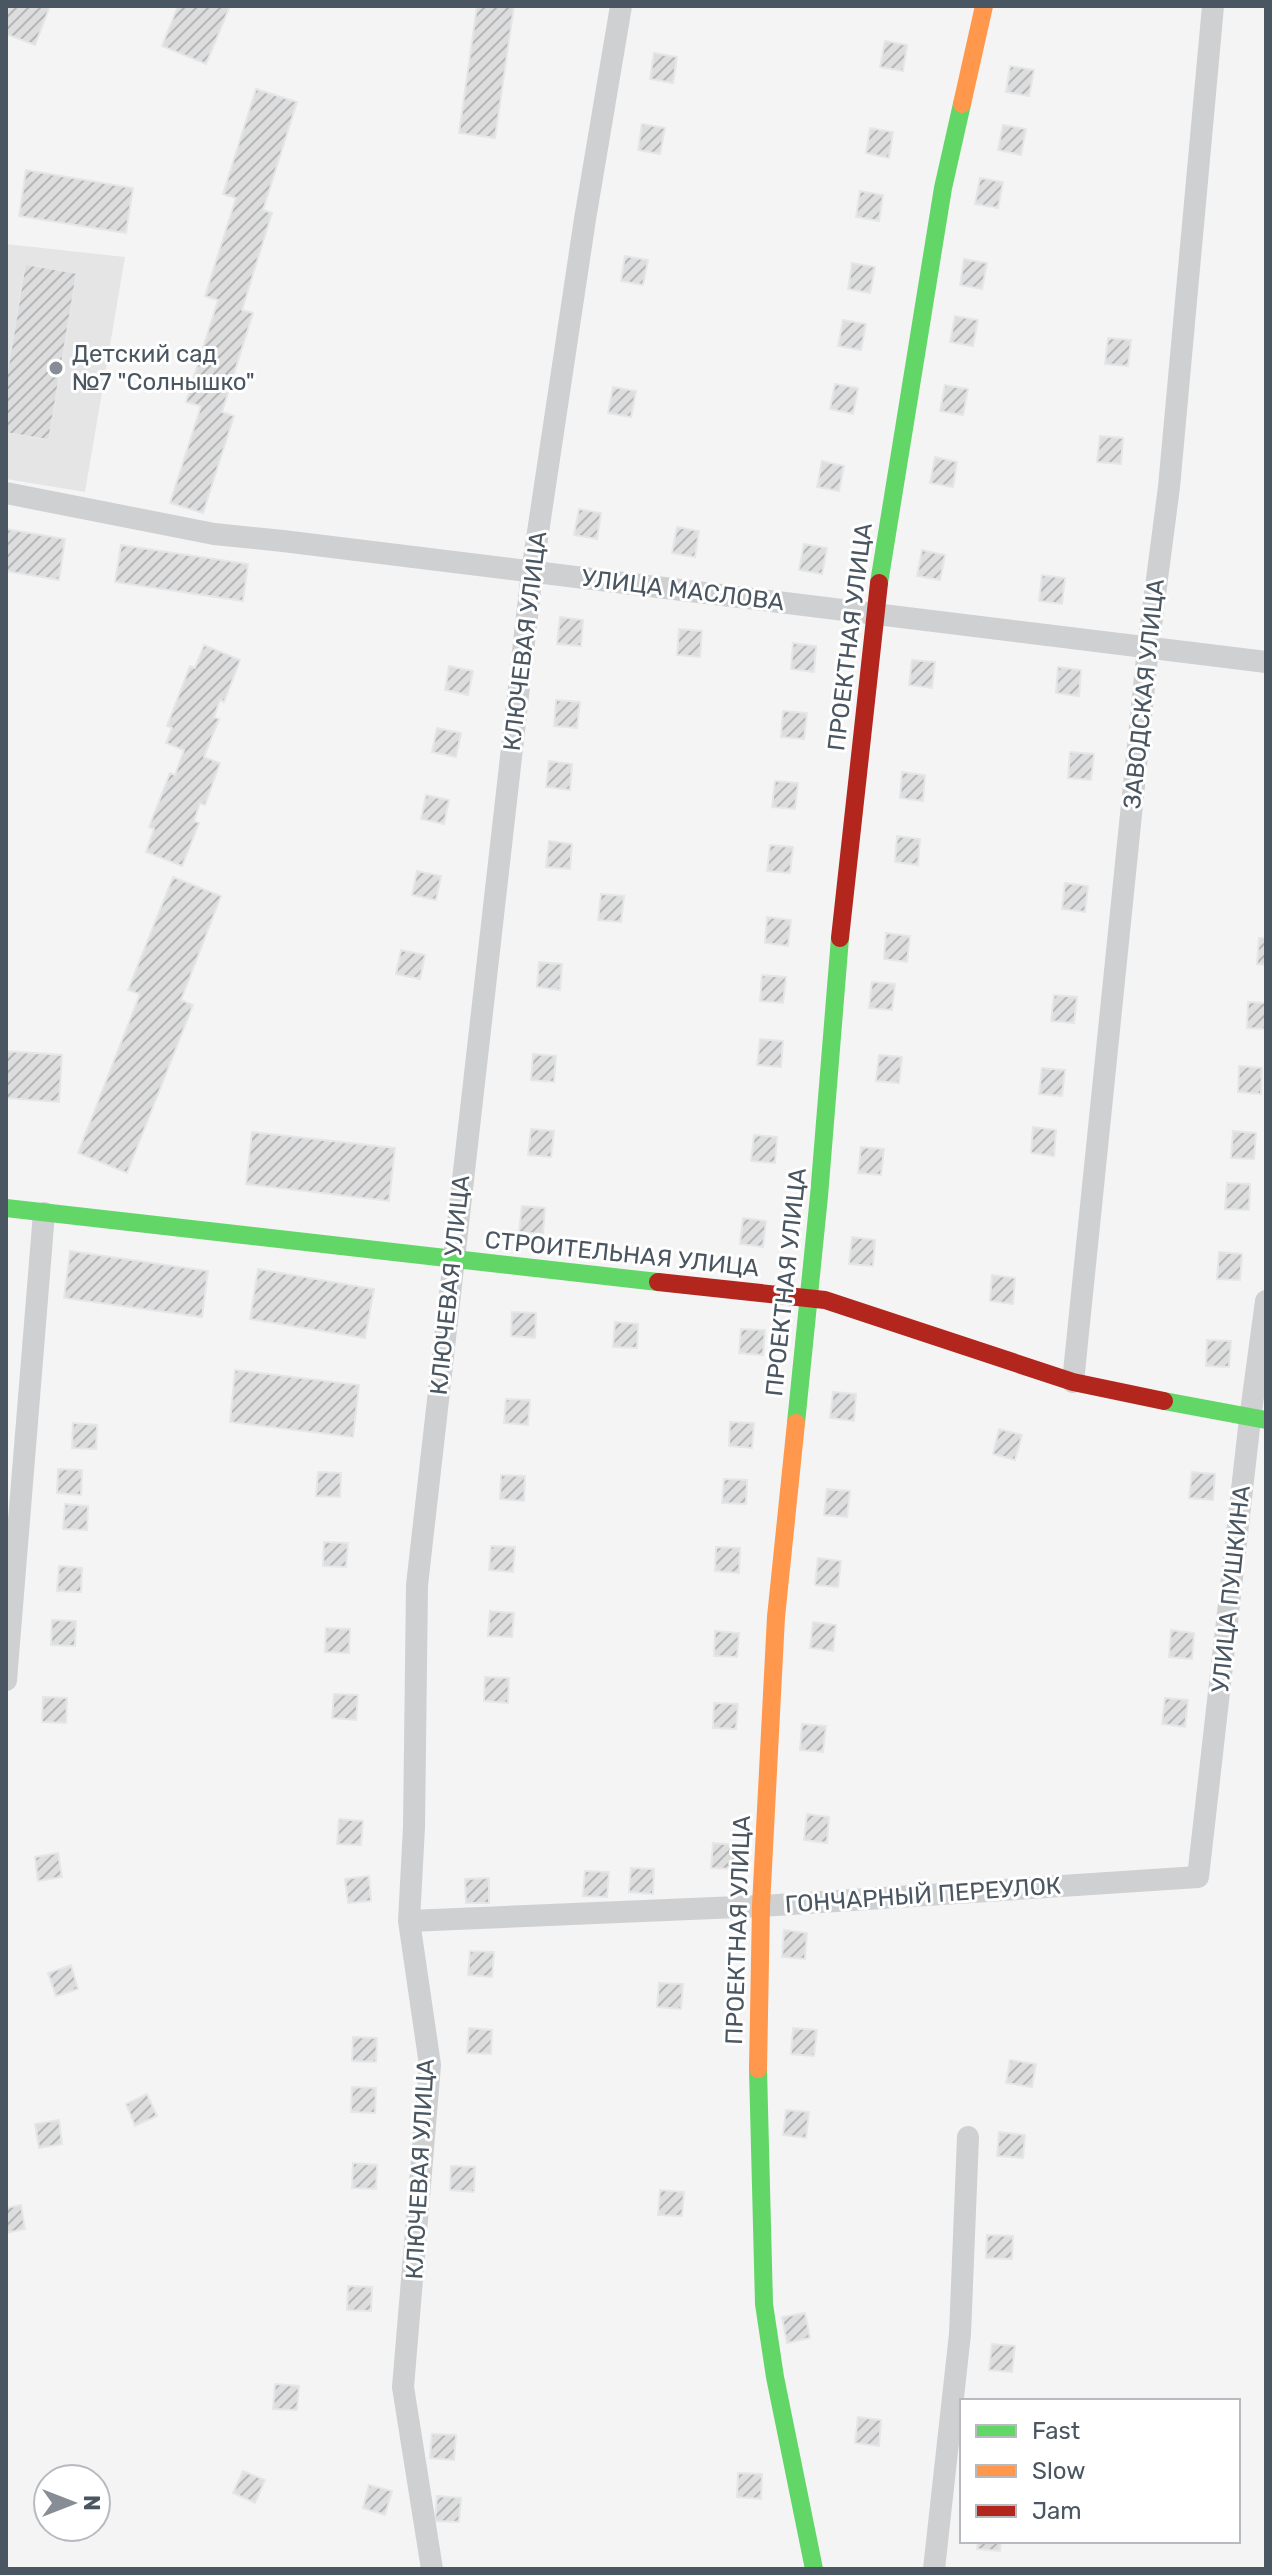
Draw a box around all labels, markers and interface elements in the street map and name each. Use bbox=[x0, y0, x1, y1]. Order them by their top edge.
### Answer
place label: Детский сад №7 "Солнышко" bbox=[72, 340, 255, 396]
marker: Детский сад №7 "Солнышко" bbox=[47, 359, 65, 377]
street label: ПРОЕКТНАЯ УЛИЦА bbox=[822, 521, 878, 753]
street label: КЛЮЧЕВАЯ УЛИЦА bbox=[498, 530, 552, 752]
street label: УЛИЦА МАСЛОВА bbox=[580, 564, 786, 616]
street label: ЗАВОДСКАЯ УЛИЦА bbox=[1118, 578, 1170, 810]
street label: ПРОЕКТНАЯ УЛИЦА bbox=[760, 1166, 812, 1398]
street label: КЛЮЧЕВАЯ УЛИЦА bbox=[425, 1174, 475, 1396]
street label: СТРОИТЕЛЬНАЯ УЛИЦА bbox=[483, 1226, 761, 1282]
street label: УЛИЦА ПУШКИНА bbox=[1206, 1484, 1256, 1694]
street label: ПРОЕКТНАЯ УЛИЦА bbox=[720, 1815, 756, 2045]
street label: ГОНЧАРНЫЙ ПЕРЕУЛОК bbox=[784, 1871, 1062, 1919]
street label: КЛЮЧЕВАЯ УЛИЦА bbox=[400, 2058, 440, 2280]
legend bbox=[960, 2399, 1240, 2543]
text: Fast bbox=[1032, 2417, 1080, 2445]
text: Slow bbox=[1032, 2457, 1085, 2485]
north arrow bbox=[32, 2463, 112, 2543]
text: N bbox=[78, 2495, 105, 2511]
text: Jam bbox=[1032, 2497, 1082, 2525]

